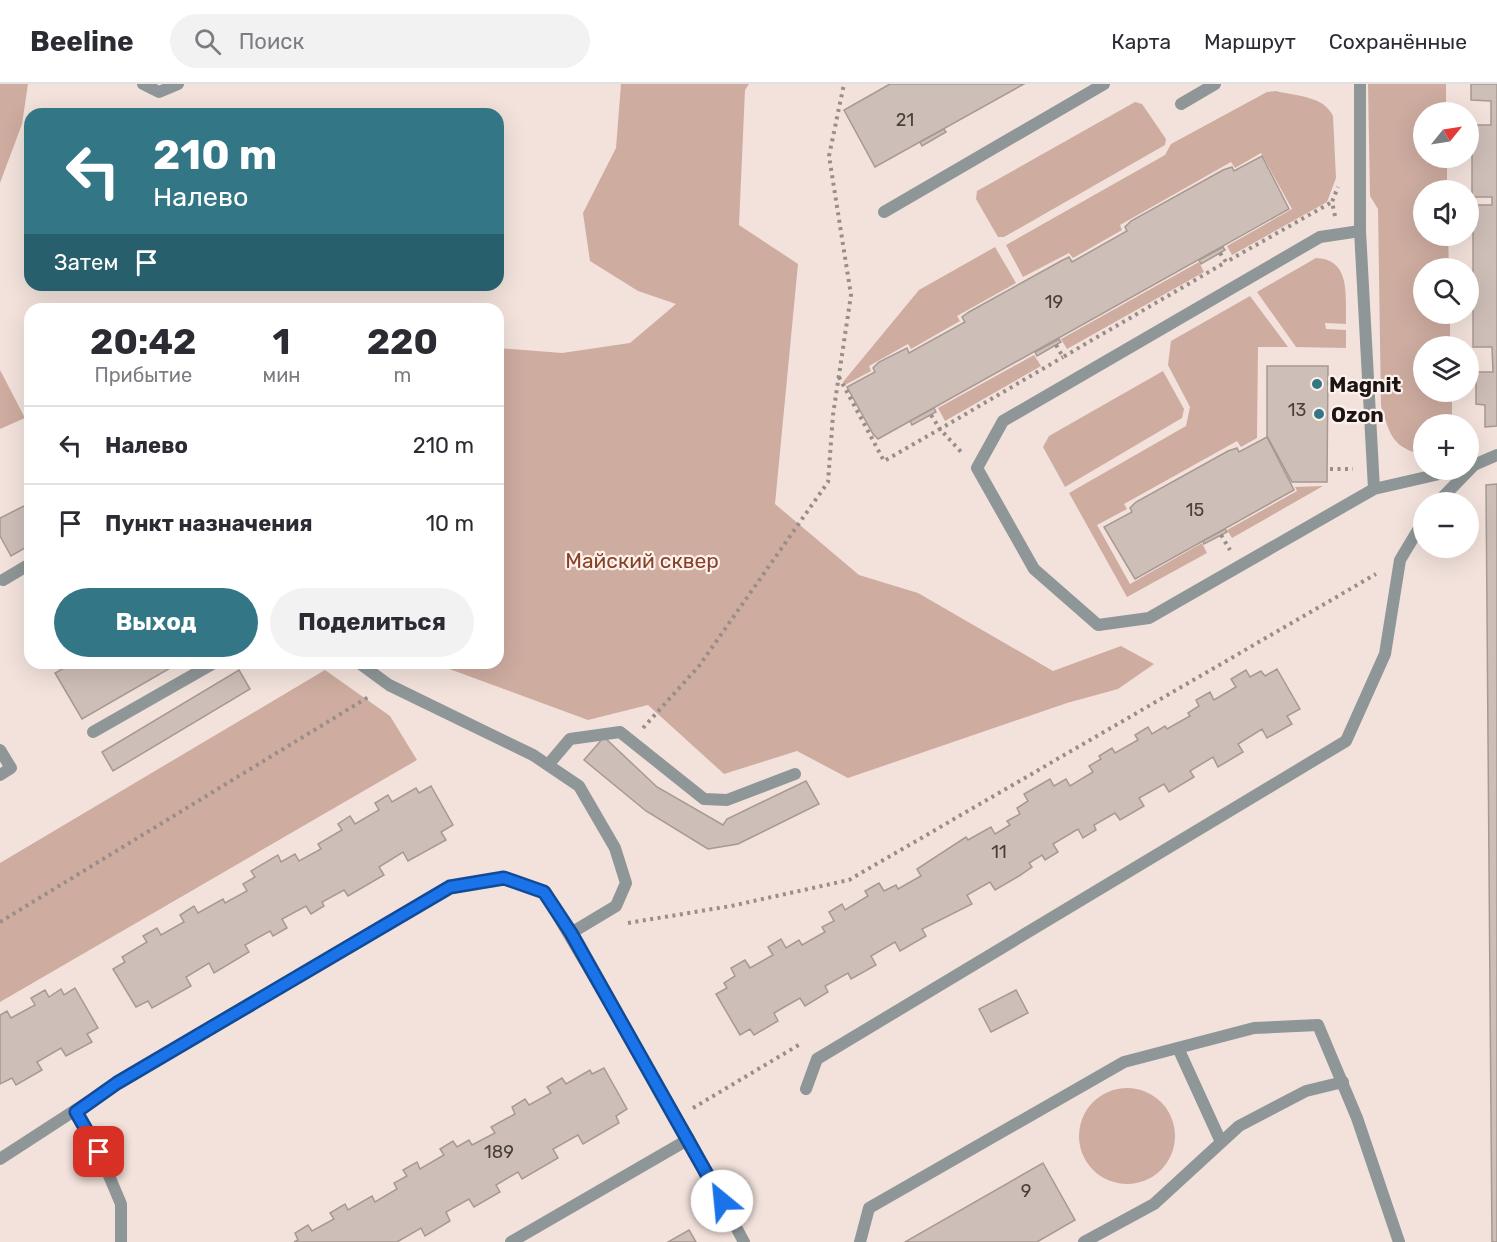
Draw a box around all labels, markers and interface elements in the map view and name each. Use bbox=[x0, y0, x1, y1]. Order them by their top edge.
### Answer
search box bbox=[170, 14, 590, 68]
text: Beeline bbox=[30, 25, 134, 58]
icon: search bbox=[191, 25, 224, 58]
text: Поиск bbox=[239, 28, 304, 55]
text: Карта bbox=[1111, 29, 1171, 54]
text: Маршрут bbox=[1204, 29, 1296, 54]
text: Сохранённые bbox=[1329, 29, 1467, 54]
north arrow bbox=[1413, 102, 1479, 168]
map controls bbox=[1413, 102, 1479, 558]
house number: 21 bbox=[896, 109, 914, 131]
text: 210 m bbox=[153, 130, 277, 180]
icon: left bbox=[54, 132, 132, 210]
button: sound bbox=[1413, 180, 1479, 246]
text: Налево bbox=[153, 181, 249, 213]
icon: arrive bbox=[130, 246, 163, 279]
text: Затем bbox=[54, 249, 118, 276]
button: search bbox=[1413, 258, 1479, 324]
house number: 19 bbox=[1045, 291, 1063, 313]
text: 20:42 bbox=[90, 320, 196, 363]
text: 1 bbox=[273, 320, 291, 363]
text: 220 bbox=[367, 320, 438, 363]
button: layers bbox=[1413, 336, 1479, 402]
text: Прибытие bbox=[94, 363, 192, 387]
text: мин bbox=[263, 363, 301, 387]
text: m bbox=[393, 363, 411, 387]
place label: Magnit bbox=[1329, 372, 1402, 397]
marker: Magnit bbox=[1310, 377, 1324, 391]
house number: 13 bbox=[1288, 399, 1306, 421]
place label: Ozon bbox=[1331, 402, 1384, 427]
marker: Ozon bbox=[1312, 407, 1326, 421]
button: + bbox=[1413, 414, 1479, 480]
icon: left bbox=[54, 429, 87, 462]
text: Налево bbox=[105, 432, 188, 459]
text: 210 m bbox=[413, 432, 474, 459]
button: − bbox=[1413, 492, 1479, 558]
house number: 15 bbox=[1186, 499, 1204, 521]
icon: arrive bbox=[54, 507, 87, 540]
text: Пункт назначения bbox=[105, 510, 313, 537]
text: 10 m bbox=[426, 510, 474, 537]
park label: Майский сквер bbox=[565, 548, 719, 573]
button: Выход bbox=[54, 588, 258, 657]
button: Поделиться bbox=[270, 588, 474, 657]
house number: 11 bbox=[991, 841, 1007, 863]
pin bbox=[73, 1126, 124, 1177]
icon: arrive bbox=[82, 1135, 115, 1168]
house number: 189 bbox=[484, 1141, 514, 1163]
position arrow bbox=[690, 1169, 754, 1233]
house number: 9 bbox=[1021, 1180, 1031, 1202]

